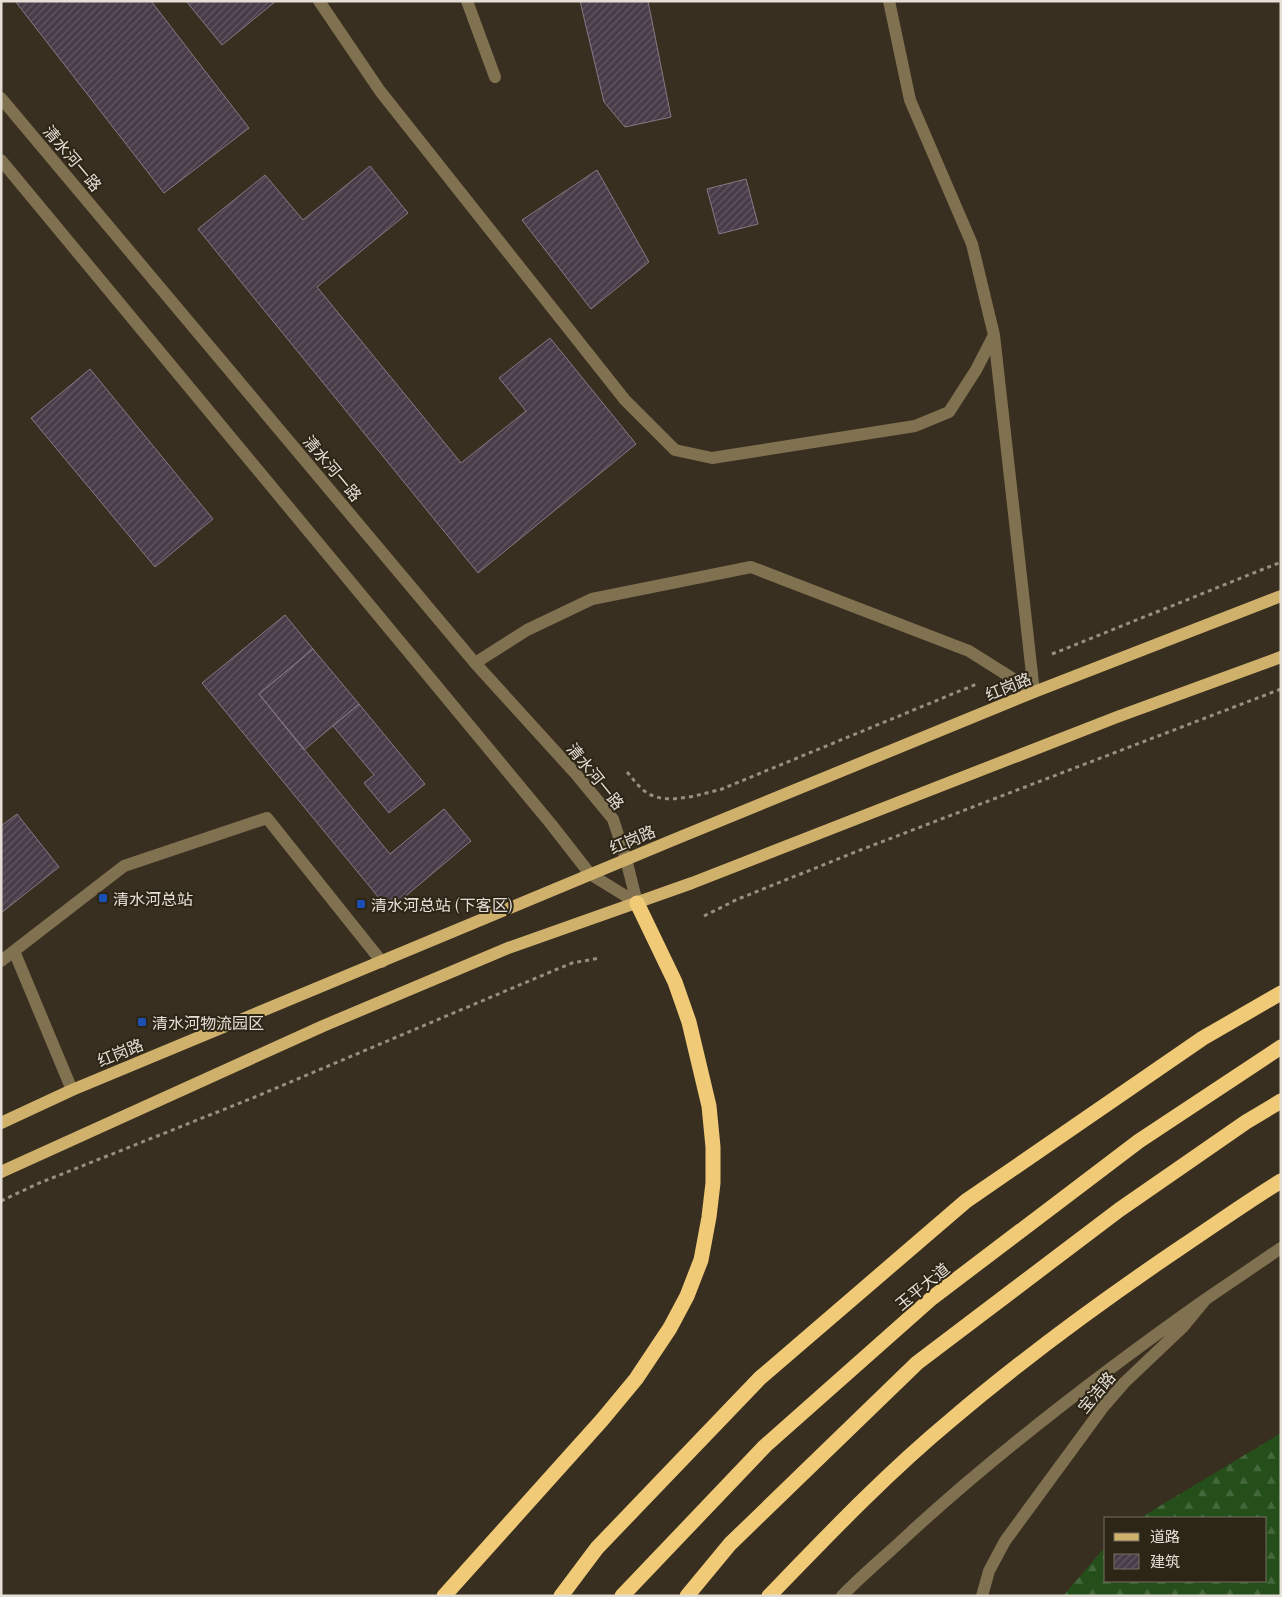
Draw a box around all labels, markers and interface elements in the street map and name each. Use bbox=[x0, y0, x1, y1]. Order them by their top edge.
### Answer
street label: 清水河一路 bbox=[39, 121, 107, 195]
street label: 清水河一路 bbox=[299, 431, 367, 505]
street label: 红岗路 bbox=[982, 667, 1034, 705]
street label: 清水河一路 bbox=[563, 738, 629, 814]
street label: 红岗路 bbox=[606, 820, 658, 858]
place label: 清水河总站 bbox=[113, 888, 193, 909]
marker: 清水河总站 bbox=[97, 892, 109, 904]
place label: 清水河总站 (下客区) bbox=[371, 894, 512, 915]
marker: 清水河总站 (下客区) bbox=[355, 898, 367, 910]
place label: 清水河物流园区 bbox=[152, 1012, 264, 1033]
marker: 清水河物流园区 bbox=[136, 1016, 148, 1028]
street label: 红岗路 bbox=[94, 1033, 146, 1071]
street label: 玉平大道 bbox=[891, 1258, 953, 1314]
street label: 宝洁路 bbox=[1073, 1367, 1119, 1417]
legend bbox=[1104, 1517, 1267, 1582]
text: 道路 bbox=[1150, 1526, 1180, 1546]
text: 建筑 bbox=[1150, 1551, 1180, 1571]

